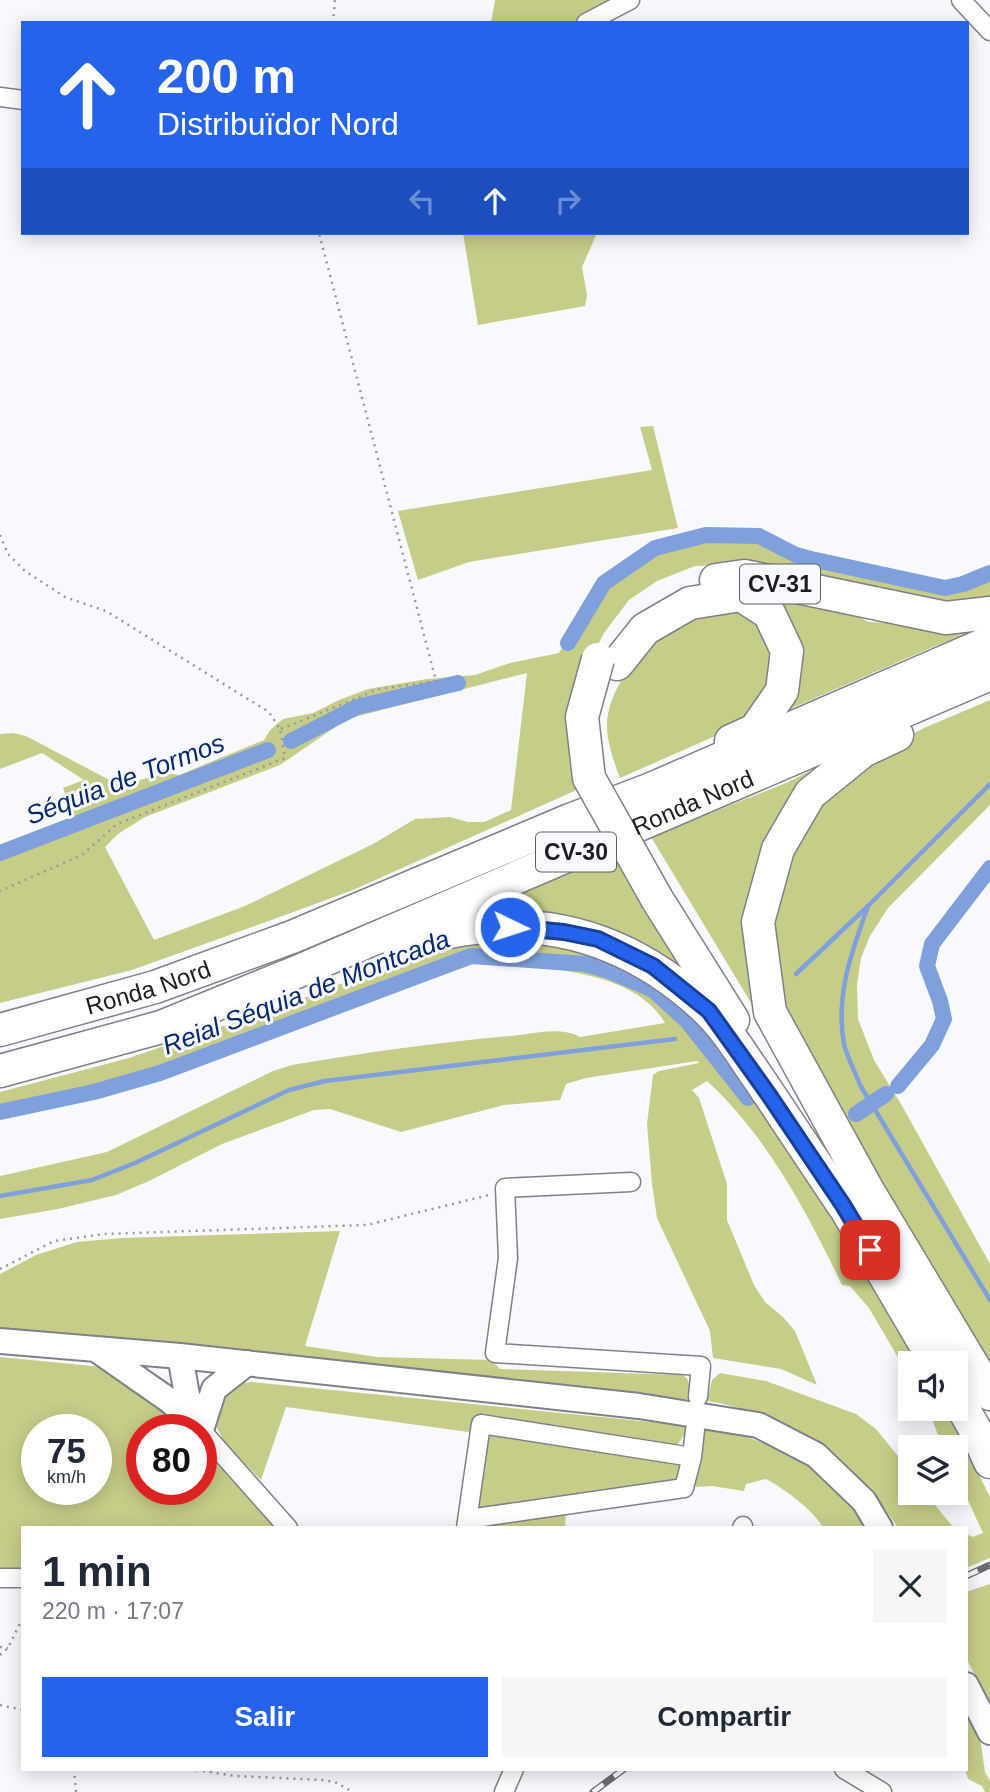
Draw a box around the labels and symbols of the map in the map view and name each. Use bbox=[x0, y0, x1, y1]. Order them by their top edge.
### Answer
road number: CV-31 bbox=[740, 564, 820, 604]
water label: Séquia de Tormos bbox=[22, 727, 228, 831]
street label: Ronda Nord bbox=[628, 764, 757, 840]
road number: CV-30 bbox=[536, 832, 616, 872]
position arrow bbox=[473, 890, 547, 964]
water label: Reial Séquia de Montcada bbox=[158, 923, 454, 1061]
street label: Ronda Nord bbox=[82, 954, 214, 1019]
pin bbox=[840, 1220, 900, 1280]
speed limit sign: 80 bbox=[126, 1414, 217, 1505]

